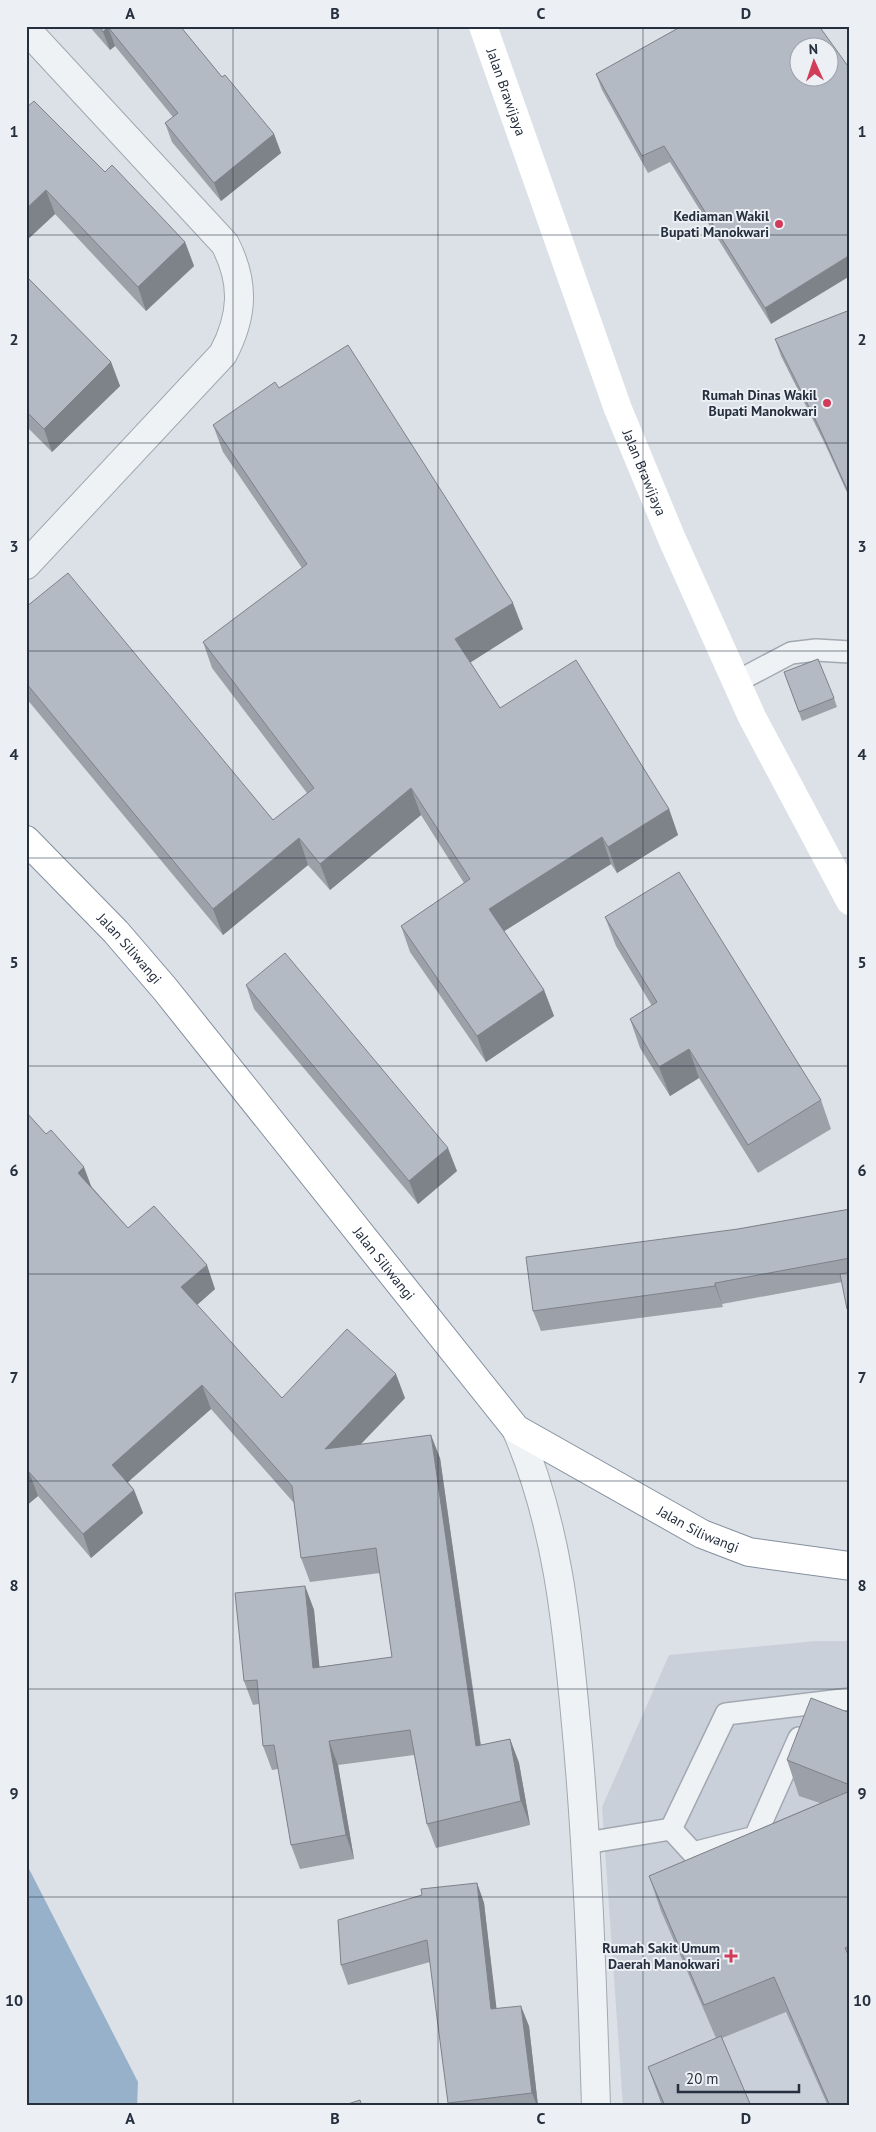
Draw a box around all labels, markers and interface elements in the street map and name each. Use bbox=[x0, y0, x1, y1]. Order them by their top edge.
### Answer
text: A bbox=[125, 3, 135, 23]
text: B bbox=[330, 3, 340, 23]
text: C bbox=[537, 3, 546, 23]
text: D bbox=[741, 3, 751, 23]
north arrow bbox=[788, 38, 838, 88]
text: N bbox=[808, 40, 818, 58]
street label: Jalan Brawijaya bbox=[482, 45, 530, 138]
text: 1 bbox=[9, 121, 19, 141]
text: 1 bbox=[857, 121, 867, 141]
place label: Kediaman Wakil Bupati Manokwari bbox=[661, 207, 770, 241]
marker: Kediaman Wakil Bupati Manokwari bbox=[773, 218, 785, 230]
text: 2 bbox=[9, 329, 19, 349]
text: 2 bbox=[857, 329, 867, 349]
place label: Rumah Dinas Wakil Bupati Manokwari bbox=[702, 386, 818, 420]
marker: Rumah Dinas Wakil Bupati Manokwari bbox=[821, 397, 833, 409]
street label: Jalan Brawijaya bbox=[618, 426, 670, 518]
text: 3 bbox=[9, 536, 19, 556]
text: 3 bbox=[857, 536, 867, 556]
text: 4 bbox=[9, 744, 19, 764]
text: 4 bbox=[857, 744, 867, 764]
street label: Jalan Siliwangi bbox=[93, 908, 166, 988]
text: 5 bbox=[9, 952, 19, 972]
text: 5 bbox=[857, 952, 867, 972]
text: 6 bbox=[9, 1160, 19, 1180]
text: 6 bbox=[857, 1160, 867, 1180]
street label: Jalan Siliwangi bbox=[349, 1222, 419, 1304]
text: 7 bbox=[9, 1367, 19, 1387]
text: 7 bbox=[857, 1367, 867, 1387]
street label: Jalan Siliwangi bbox=[653, 1501, 742, 1556]
text: 8 bbox=[9, 1575, 19, 1595]
text: 8 bbox=[857, 1575, 867, 1595]
text: 9 bbox=[9, 1783, 19, 1803]
text: 9 bbox=[857, 1783, 867, 1803]
place label: Rumah Sakit Umum Daerah Manokwari bbox=[602, 1939, 720, 1973]
marker: Rumah Sakit Umum Daerah Manokwari bbox=[724, 1949, 738, 1963]
text: 10 bbox=[5, 1990, 23, 2010]
text: 10 bbox=[853, 1990, 871, 2010]
scale bar bbox=[678, 2062, 800, 2094]
text: 20 m bbox=[686, 2069, 719, 2088]
text: A bbox=[125, 2108, 135, 2128]
text: B bbox=[330, 2108, 340, 2128]
text: C bbox=[537, 2108, 546, 2128]
text: D bbox=[741, 2108, 751, 2128]

